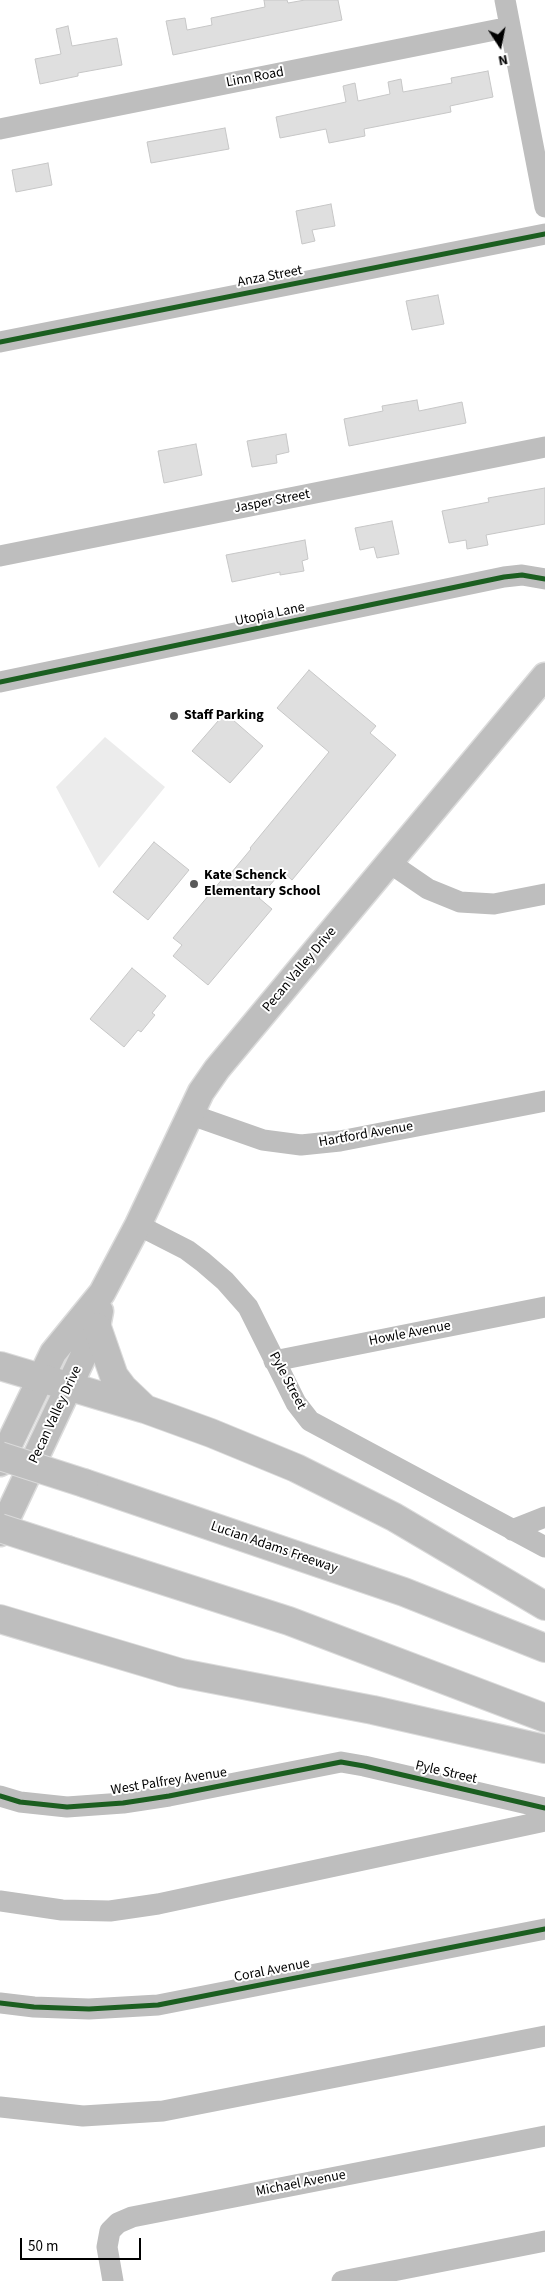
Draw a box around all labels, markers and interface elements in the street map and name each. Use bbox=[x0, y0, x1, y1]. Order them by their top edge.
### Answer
north arrow bbox=[475, 20, 525, 70]
text: N bbox=[496, 49, 509, 70]
street label: Linn Road bbox=[225, 64, 285, 92]
street label: Anza Street bbox=[236, 262, 304, 292]
street label: Jasper Street bbox=[233, 486, 311, 518]
street label: Utopia Lane bbox=[234, 599, 306, 631]
place label: Staff Parking bbox=[184, 708, 264, 724]
marker: Staff Parking bbox=[168, 710, 180, 722]
place label: Kate Schenck Elementary School bbox=[204, 868, 320, 900]
marker: Kate Schenck Elementary School bbox=[188, 878, 200, 890]
street label: Pecan Valley Drive bbox=[259, 924, 341, 1016]
street label: Hartford Avenue bbox=[317, 1118, 415, 1152]
street label: Howle Avenue bbox=[368, 1318, 452, 1350]
street label: Pyle Street bbox=[265, 1349, 309, 1413]
street label: Pecan Valley Drive bbox=[26, 1363, 86, 1467]
street label: Lucian Adams Freeway bbox=[208, 1518, 340, 1578]
street label: Pyle Street bbox=[413, 1758, 479, 1788]
street label: West Palfrey Avenue bbox=[110, 1765, 228, 1799]
street label: Coral Avenue bbox=[233, 1955, 311, 1987]
street label: Michael Avenue bbox=[255, 2167, 347, 2201]
scale bar bbox=[22, 2228, 144, 2260]
text: 50 m bbox=[28, 2236, 58, 2257]

